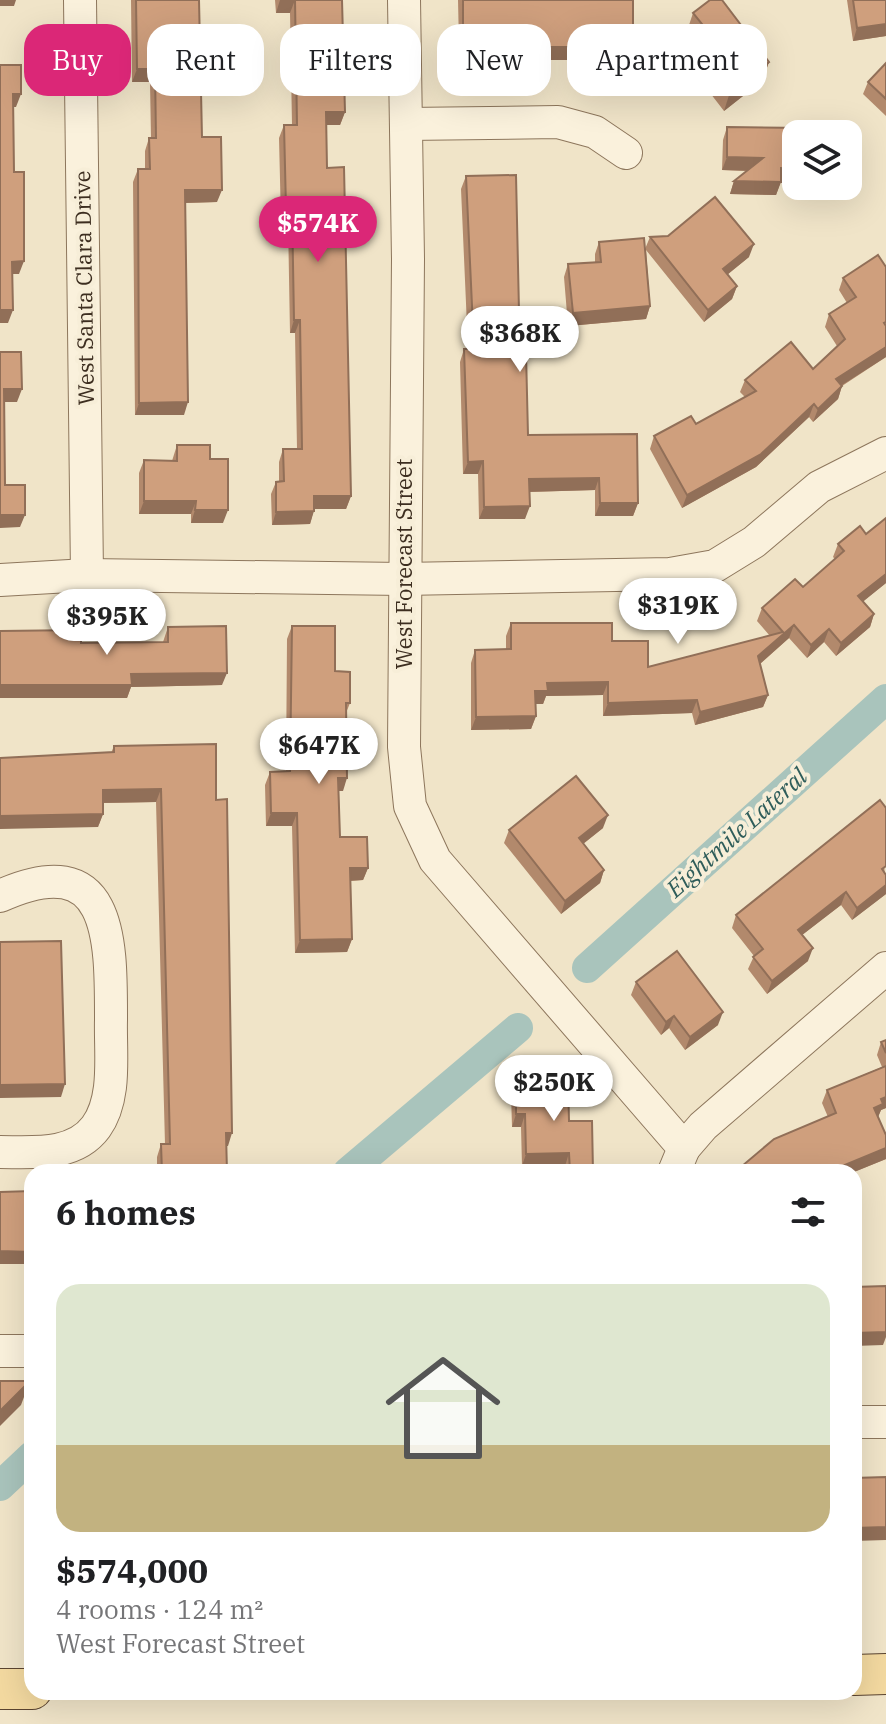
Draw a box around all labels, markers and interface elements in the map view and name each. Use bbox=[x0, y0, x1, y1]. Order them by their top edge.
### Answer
chip: Buy bbox=[24, 24, 131, 96]
chip: Rent bbox=[147, 24, 264, 96]
chip: Filters bbox=[280, 24, 421, 96]
chip: New bbox=[437, 24, 551, 96]
chip: Apartment bbox=[567, 24, 767, 96]
map controls bbox=[782, 120, 862, 200]
button: layers bbox=[782, 120, 862, 200]
street label: West Santa Clara Drive bbox=[67, 170, 100, 406]
pin: $574K bbox=[262, 196, 374, 264]
text: $574K bbox=[277, 205, 359, 239]
pin: $368K bbox=[464, 306, 576, 374]
text: $368K bbox=[479, 315, 561, 349]
street label: West Forecast Street bbox=[389, 458, 418, 669]
pin: $319K bbox=[622, 578, 734, 646]
text: $319K bbox=[637, 587, 719, 621]
pin: $395K bbox=[51, 589, 163, 657]
text: $395K bbox=[66, 598, 148, 632]
pin: $647K bbox=[263, 718, 375, 786]
text: $647K bbox=[278, 727, 360, 761]
water label: Eightmile Lateral bbox=[658, 760, 814, 905]
pin: $250K bbox=[498, 1055, 610, 1123]
text: $250K bbox=[513, 1064, 595, 1098]
text: 6 homes bbox=[56, 1190, 196, 1234]
icon: filters bbox=[786, 1190, 830, 1234]
icon: home bbox=[371, 1336, 515, 1480]
text: $574,000 bbox=[56, 1548, 208, 1592]
text: 4 rooms · 124 m² bbox=[56, 1592, 263, 1626]
text: West Forecast Street bbox=[56, 1626, 305, 1660]

